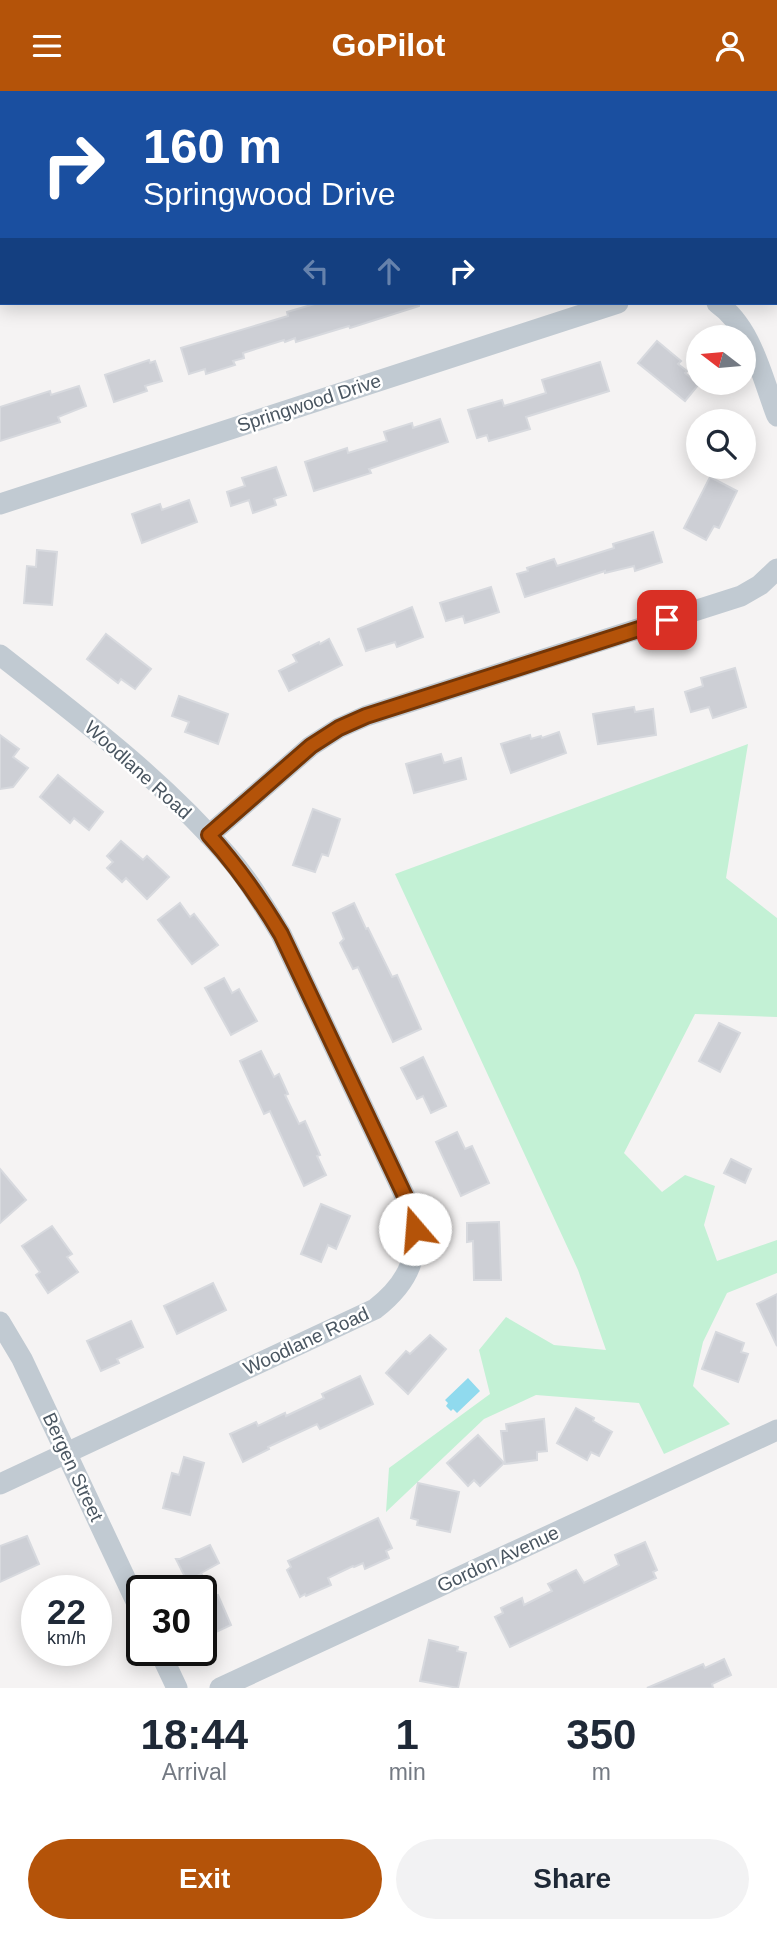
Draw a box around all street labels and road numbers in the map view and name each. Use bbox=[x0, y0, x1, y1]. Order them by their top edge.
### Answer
street label: Springwood Drive bbox=[234, 370, 384, 436]
street label: Woodlane Road bbox=[80, 717, 196, 823]
street label: Woodlane Road bbox=[240, 1303, 372, 1379]
street label: Bergen Street bbox=[39, 1409, 108, 1525]
street label: Gordon Avenue bbox=[434, 1522, 562, 1596]

